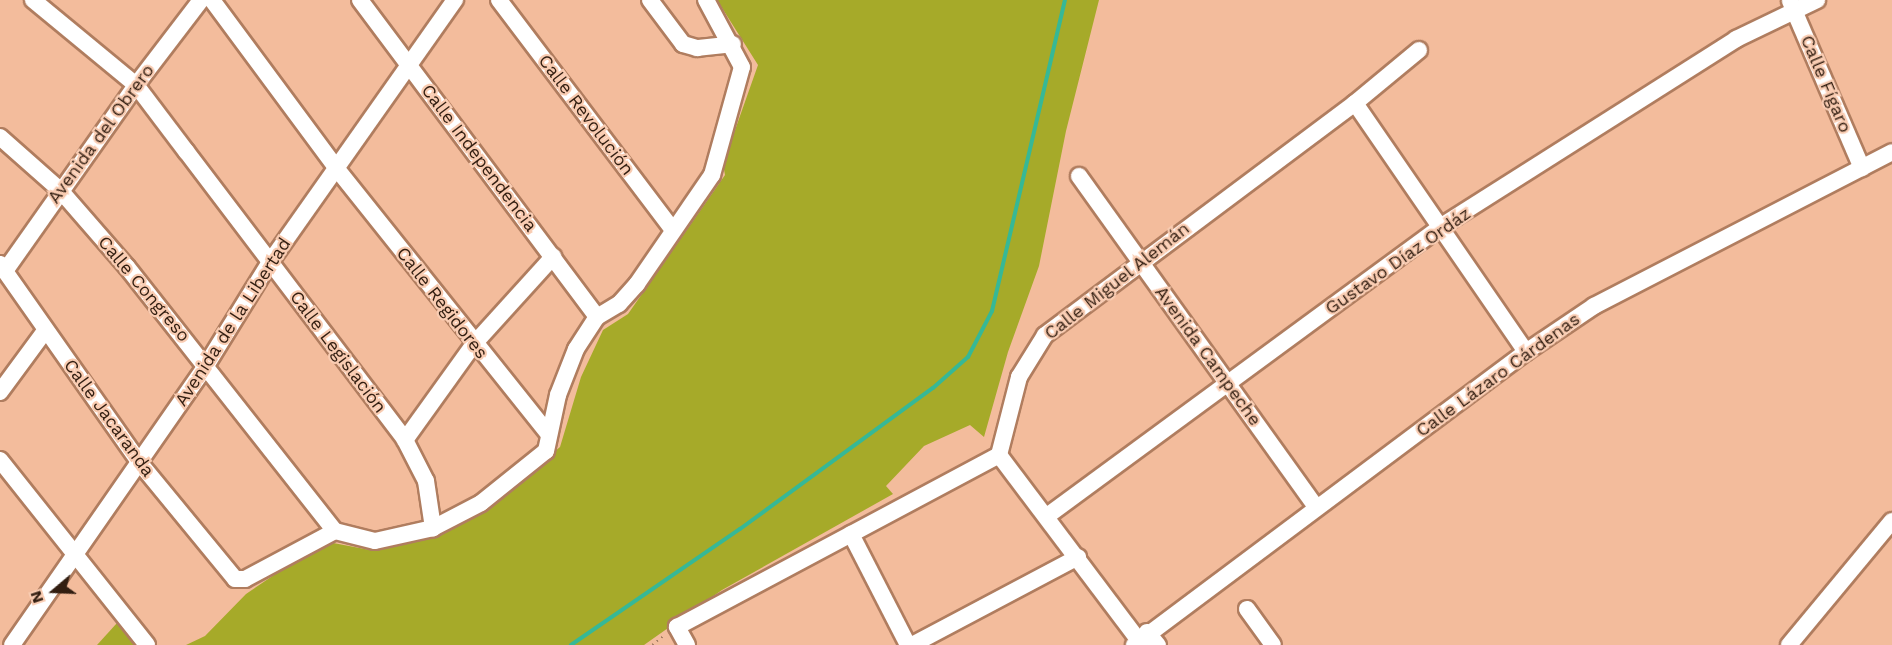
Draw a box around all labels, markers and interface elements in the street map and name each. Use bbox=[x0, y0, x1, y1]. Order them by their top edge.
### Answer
street label: Calle Fígaro bbox=[1796, 32, 1856, 136]
street label: Calle Revolución bbox=[534, 50, 638, 180]
street label: Avenida del Obrero bbox=[43, 60, 159, 208]
street label: Calle Independencia bbox=[417, 80, 541, 236]
street label: Gustavo Díaz Ordáz bbox=[1321, 203, 1475, 319]
street label: Calle Miguel Alemán bbox=[1040, 217, 1194, 345]
street label: Calle Congreso bbox=[93, 232, 195, 346]
street label: Avenida de la Libertad bbox=[170, 233, 296, 411]
street label: Calle Regidores bbox=[392, 243, 492, 363]
street label: Avenida Campeche bbox=[1150, 282, 1266, 430]
street label: Calle Legislación bbox=[285, 287, 391, 417]
street label: Calle Lázaro Cárdenas bbox=[1412, 308, 1584, 442]
street label: Calle Jacaranda bbox=[59, 355, 159, 481]
north arrow bbox=[24, 561, 84, 621]
text: N bbox=[26, 588, 47, 606]

